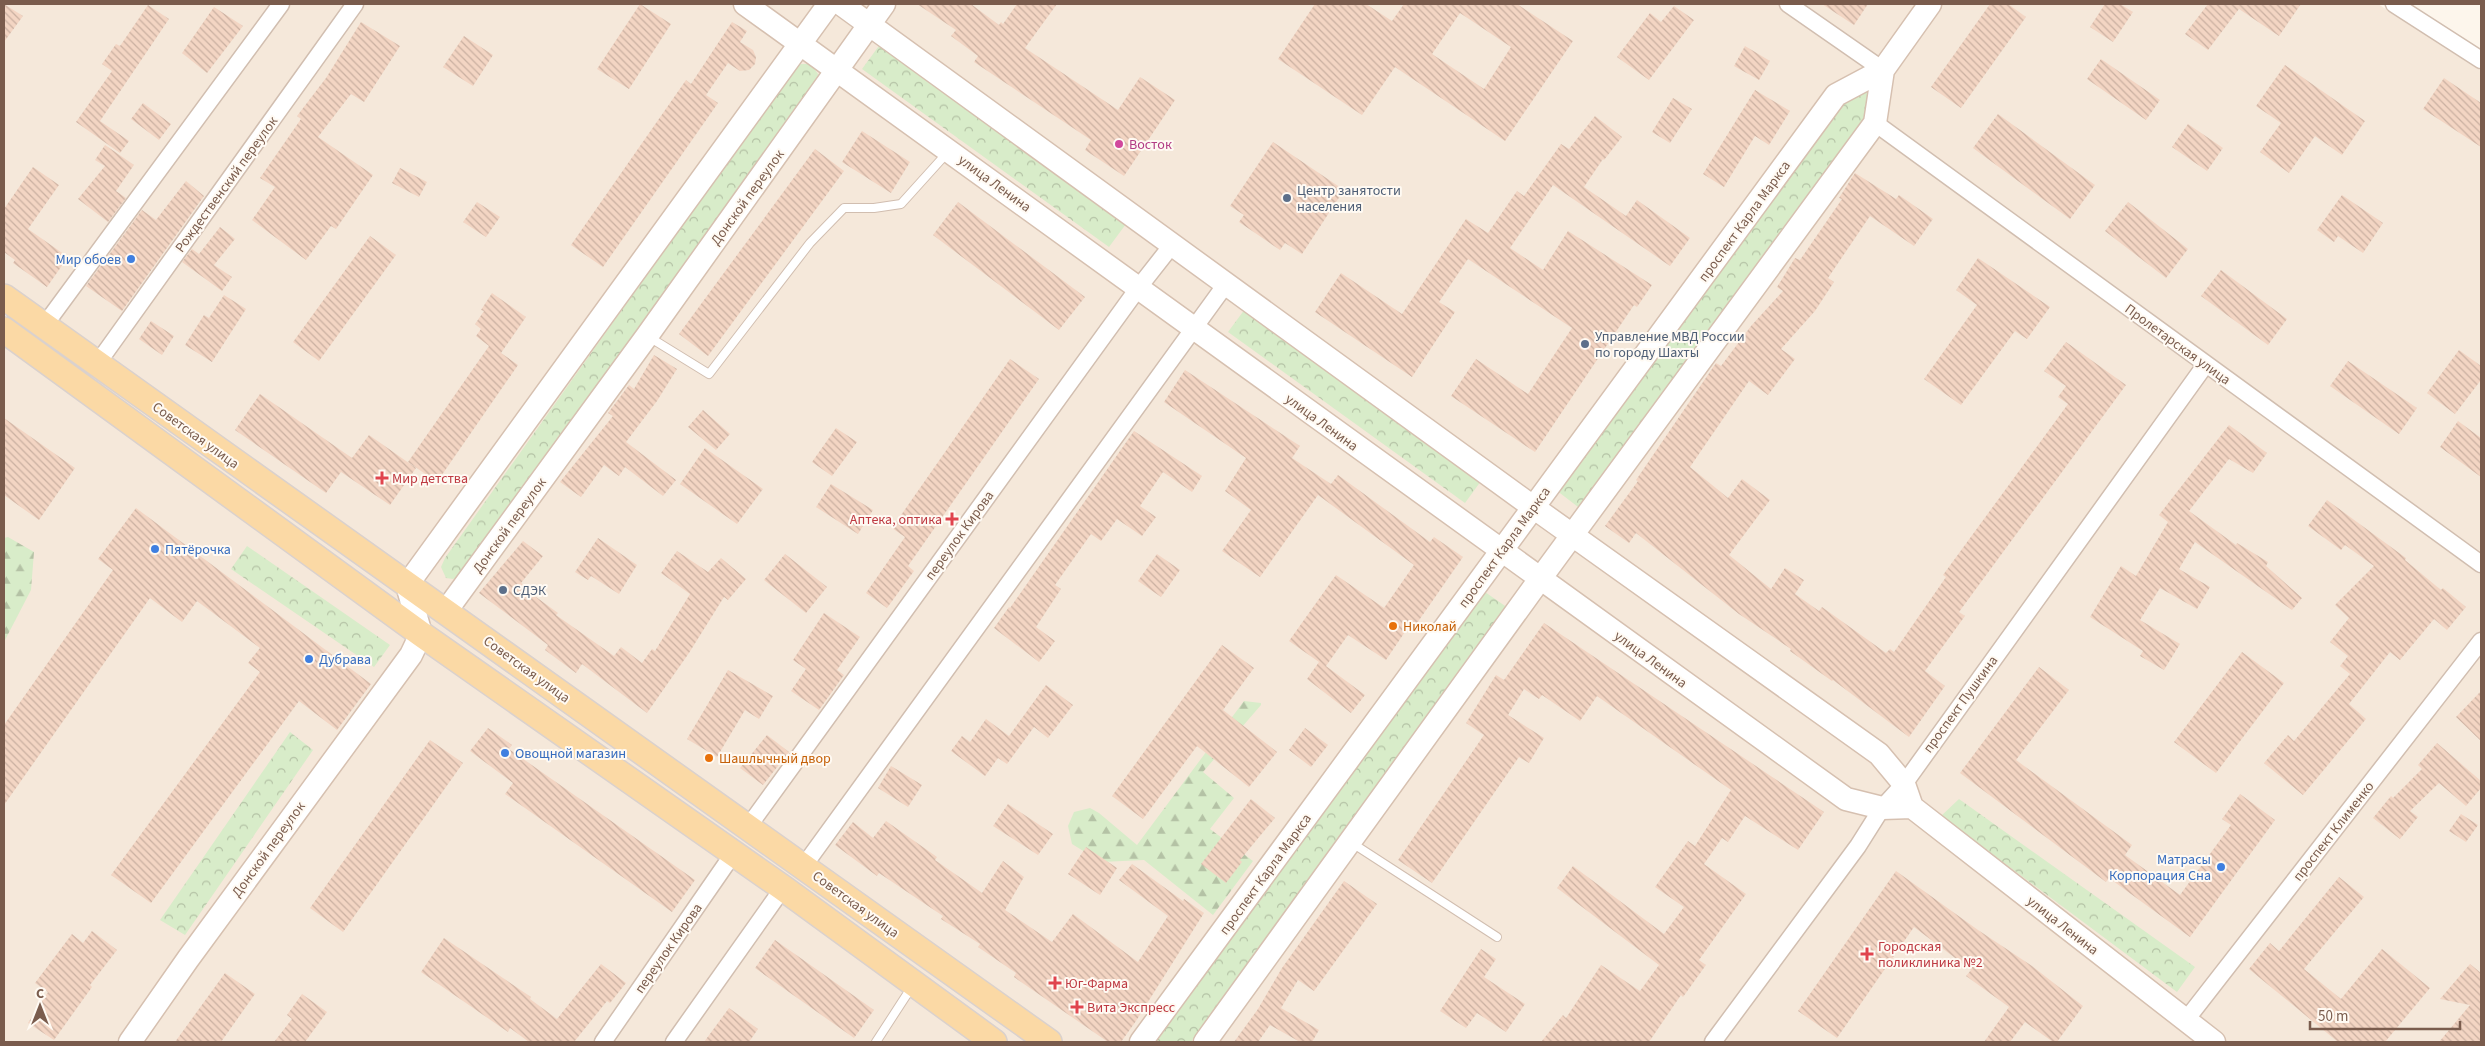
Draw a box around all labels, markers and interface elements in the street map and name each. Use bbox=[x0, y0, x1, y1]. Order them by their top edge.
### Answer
street label: Рождественский переулок bbox=[171, 112, 283, 257]
place label: Восток bbox=[1129, 135, 1172, 155]
marker: Восток bbox=[1113, 138, 1125, 150]
street label: Донской переулок bbox=[706, 146, 789, 249]
street label: улица Ленина bbox=[954, 150, 1035, 217]
street label: проспект Карла Маркса bbox=[1694, 157, 1796, 286]
place label: Центр занятости населения bbox=[1297, 181, 1401, 217]
marker: Центр занятости населения bbox=[1281, 192, 1293, 204]
place label: Мир обоев bbox=[55, 250, 121, 270]
marker: Мир обоев bbox=[125, 253, 137, 265]
street label: Пролетарская улица bbox=[2120, 300, 2234, 390]
place label: Управление МВД России по городу Шахты bbox=[1595, 327, 1745, 363]
marker: Управление МВД России по городу Шахты bbox=[1579, 338, 1591, 350]
street label: улица Ленина bbox=[1281, 389, 1362, 456]
street label: Советская улица bbox=[148, 398, 243, 474]
place label: Мир детства bbox=[392, 469, 468, 489]
marker: Мир детства bbox=[376, 472, 388, 484]
street label: Донской переулок bbox=[468, 474, 551, 577]
street label: проспект Карла Маркса bbox=[1454, 483, 1556, 612]
street label: переулок Кирова bbox=[921, 487, 999, 584]
place label: Аптека, оптика bbox=[850, 510, 942, 530]
marker: Аптека, оптика bbox=[946, 513, 958, 525]
place label: Пятёрочка bbox=[165, 540, 231, 560]
marker: Пятёрочка bbox=[149, 543, 161, 555]
place label: СДЭК bbox=[513, 581, 547, 601]
marker: СДЭК bbox=[497, 584, 509, 596]
place label: Николай bbox=[1403, 617, 1457, 637]
marker: Николай bbox=[1387, 620, 1399, 632]
street label: улица Ленина bbox=[1610, 626, 1691, 693]
street label: Советская улица bbox=[479, 632, 574, 708]
place label: Дубрава bbox=[319, 650, 371, 670]
street label: проспект Пушкина bbox=[1919, 652, 2003, 757]
marker: Дубрава bbox=[303, 653, 315, 665]
place label: Овощной магазин bbox=[515, 744, 626, 764]
marker: Овощной магазин bbox=[499, 747, 511, 759]
place label: Шашлычный двор bbox=[719, 749, 831, 769]
marker: Шашлычный двор bbox=[703, 752, 715, 764]
street label: проспект Клименко bbox=[2288, 777, 2379, 886]
street label: Донской переулок bbox=[227, 798, 310, 901]
street label: проспект Карла Маркса bbox=[1215, 810, 1317, 939]
place label: Матрасы Корпорация Сна bbox=[2109, 850, 2211, 886]
marker: Матрасы Корпорация Сна bbox=[2215, 861, 2227, 873]
street label: Советская улица bbox=[808, 867, 903, 943]
street label: улица Ленина bbox=[2022, 891, 2102, 960]
street label: переулок Кирова bbox=[630, 899, 707, 998]
place label: Городская поликлиника №2 bbox=[1878, 937, 1983, 973]
marker: Городская поликлиника №2 bbox=[1860, 947, 1874, 961]
place label: Юг-Фарма bbox=[1065, 974, 1128, 994]
marker: Юг-Фарма bbox=[1049, 977, 1061, 989]
north arrow bbox=[15, 981, 65, 1031]
text: С bbox=[36, 984, 44, 1004]
place label: Вита Экспресс bbox=[1087, 998, 1176, 1018]
scale bar bbox=[2310, 998, 2460, 1030]
marker: Вита Экспресс bbox=[1071, 1001, 1083, 1013]
text: 50 m bbox=[2318, 1006, 2348, 1027]

